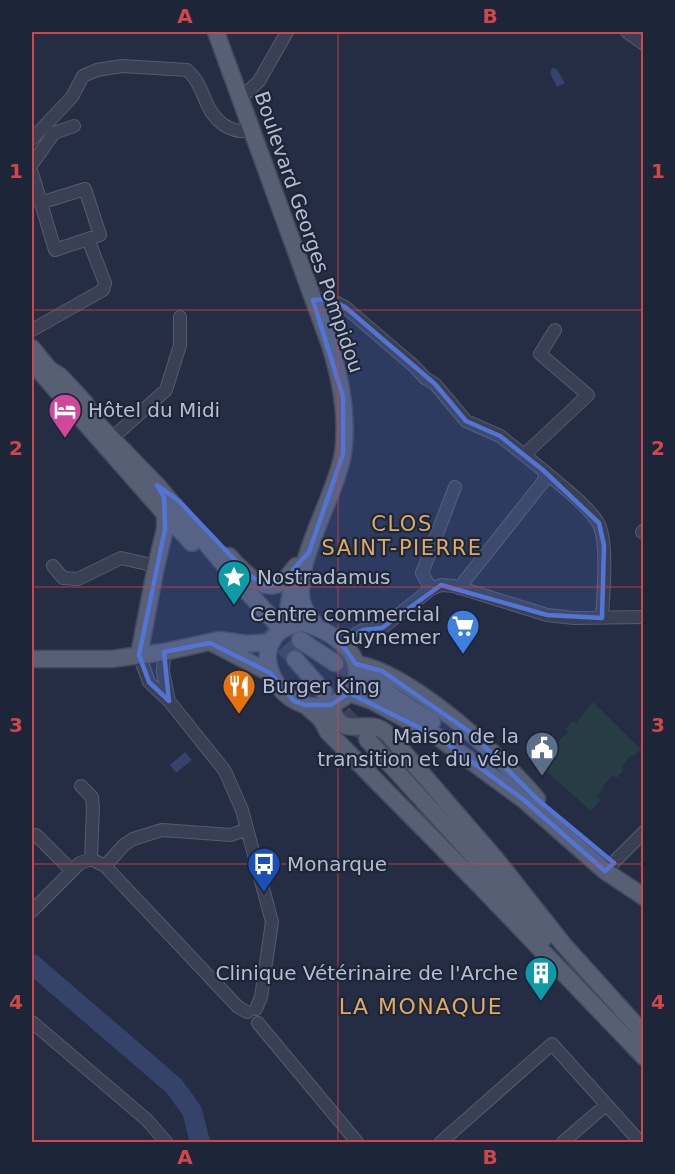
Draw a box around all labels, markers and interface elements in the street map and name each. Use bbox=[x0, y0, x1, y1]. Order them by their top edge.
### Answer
text: A bbox=[177, 4, 193, 28]
text: B bbox=[482, 4, 498, 28]
street label: Boulevard Georges Pompidou bbox=[249, 88, 369, 376]
text: 1 bbox=[9, 159, 23, 183]
text: 1 bbox=[651, 159, 665, 183]
hotel icon: Hôtel du Midi bbox=[47, 392, 83, 439]
place label: Hôtel du Midi bbox=[88, 398, 220, 422]
text: 2 bbox=[9, 436, 23, 460]
text: 2 bbox=[651, 436, 665, 460]
district label: CLOS SAINT-PIERRE bbox=[321, 512, 483, 560]
place icon: Nostradamus bbox=[216, 559, 252, 606]
place label: Nostradamus bbox=[257, 565, 390, 589]
place label: Centre commercial Guynemer bbox=[250, 602, 441, 649]
supermarket icon: Centre commercial Guynemer bbox=[445, 608, 481, 655]
restaurant icon: Burger King bbox=[221, 668, 257, 715]
place label: Burger King bbox=[262, 674, 380, 698]
text: 3 bbox=[9, 713, 23, 737]
text: 3 bbox=[651, 713, 665, 737]
place label: Maison de la transition et du vélo bbox=[317, 724, 519, 771]
public building icon: Maison de la transition et du vélo bbox=[524, 730, 560, 777]
bus stop icon: Monarque bbox=[246, 846, 282, 893]
place label: Monarque bbox=[287, 852, 387, 876]
building icon: Clinique Vétérinaire de l'Arche bbox=[523, 955, 559, 1002]
place label: Clinique Vétérinaire de l'Arche bbox=[216, 961, 518, 985]
text: 4 bbox=[9, 990, 23, 1014]
text: 4 bbox=[651, 990, 665, 1014]
district label: LA MONAQUE bbox=[339, 994, 503, 1019]
text: A bbox=[177, 1145, 193, 1169]
text: B bbox=[482, 1145, 498, 1169]

